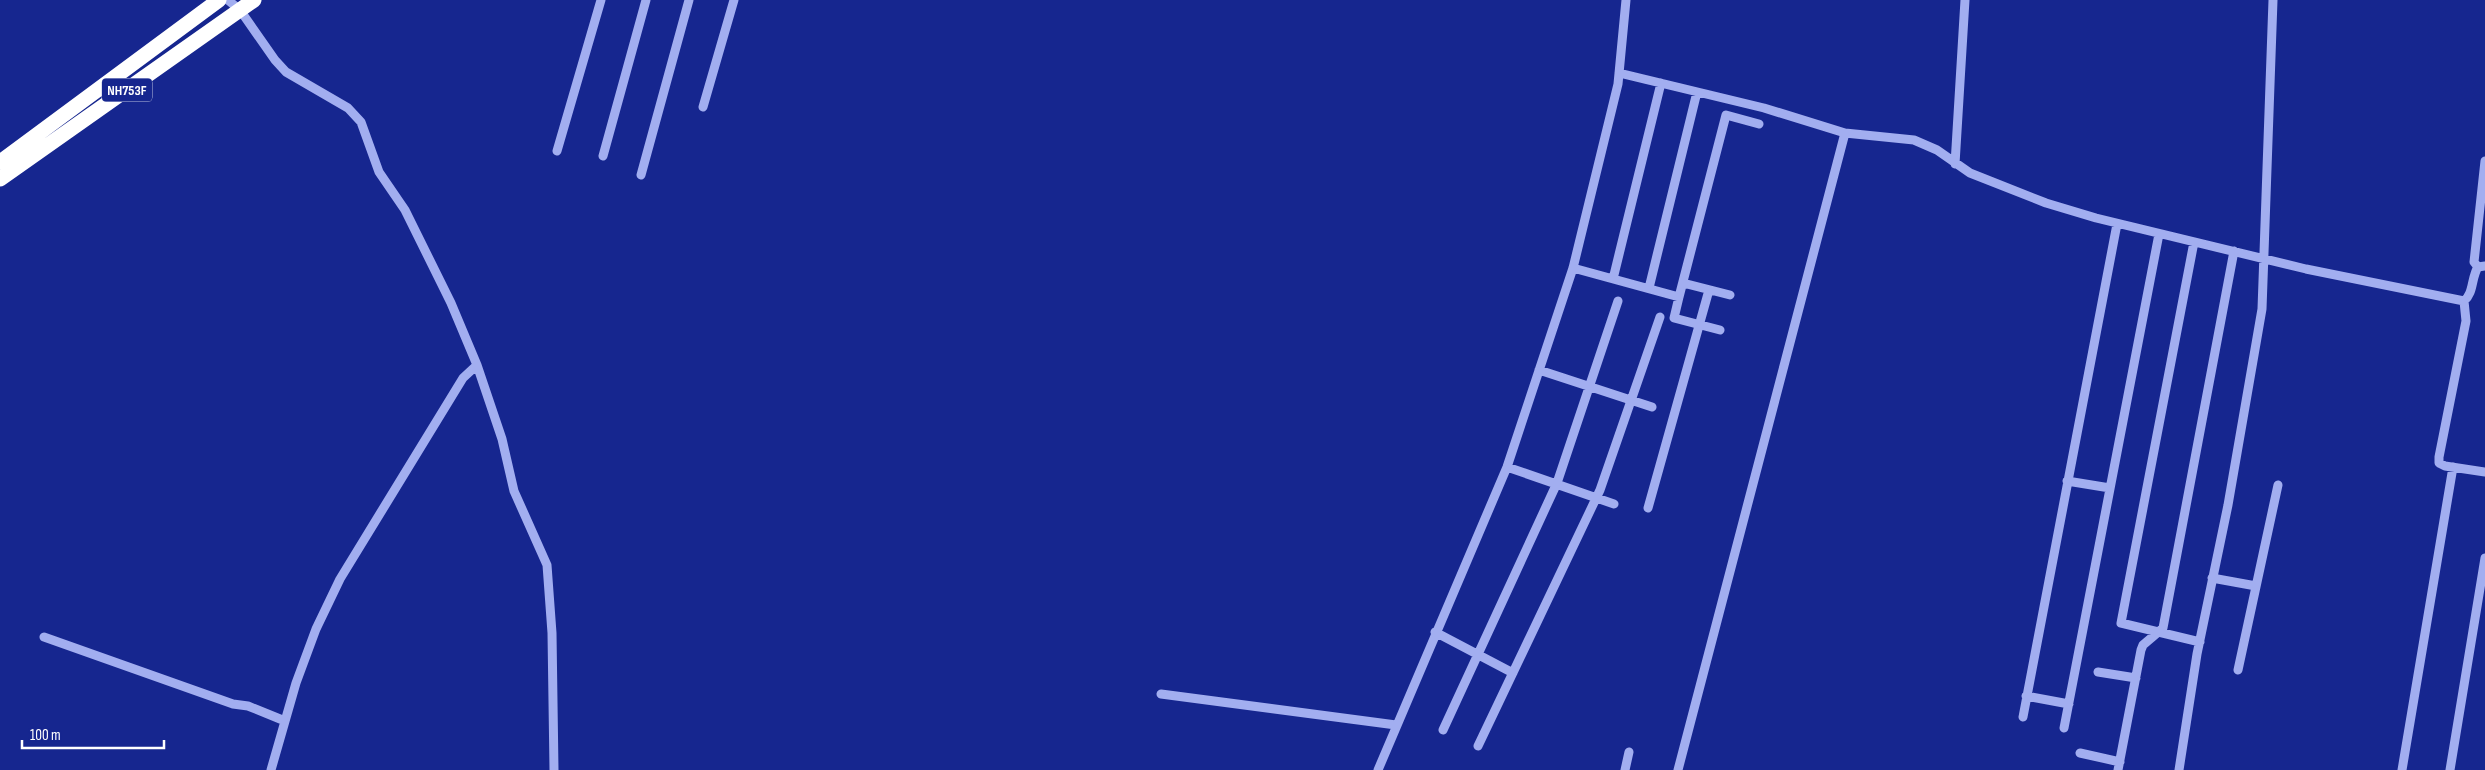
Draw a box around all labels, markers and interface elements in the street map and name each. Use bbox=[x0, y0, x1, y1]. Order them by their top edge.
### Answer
road number: NH753F bbox=[102, 78, 152, 102]
scale bar bbox=[22, 718, 165, 750]
text: 100 m bbox=[30, 726, 61, 745]

